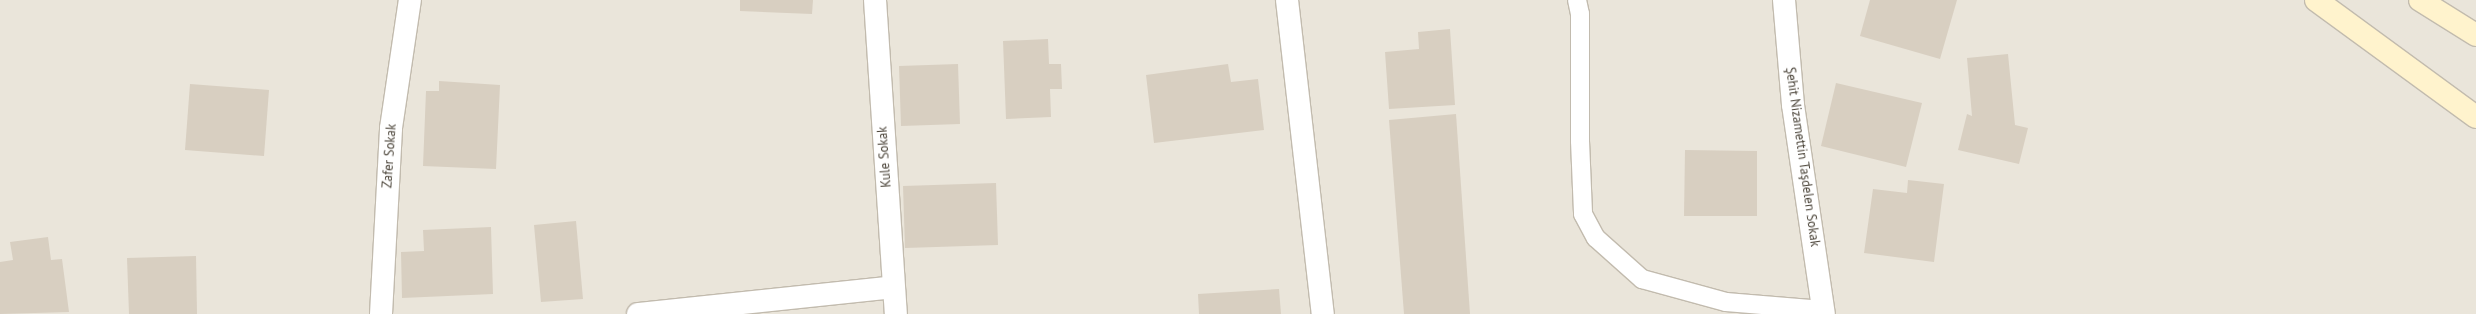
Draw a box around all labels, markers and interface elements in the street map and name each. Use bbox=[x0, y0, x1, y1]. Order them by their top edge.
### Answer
street label: Şehit Nizamettin Taşdelen Sokak bbox=[1782, 66, 1822, 248]
street label: Zafer Sokak bbox=[380, 123, 400, 189]
street label: Kule Sokak bbox=[875, 126, 895, 188]

